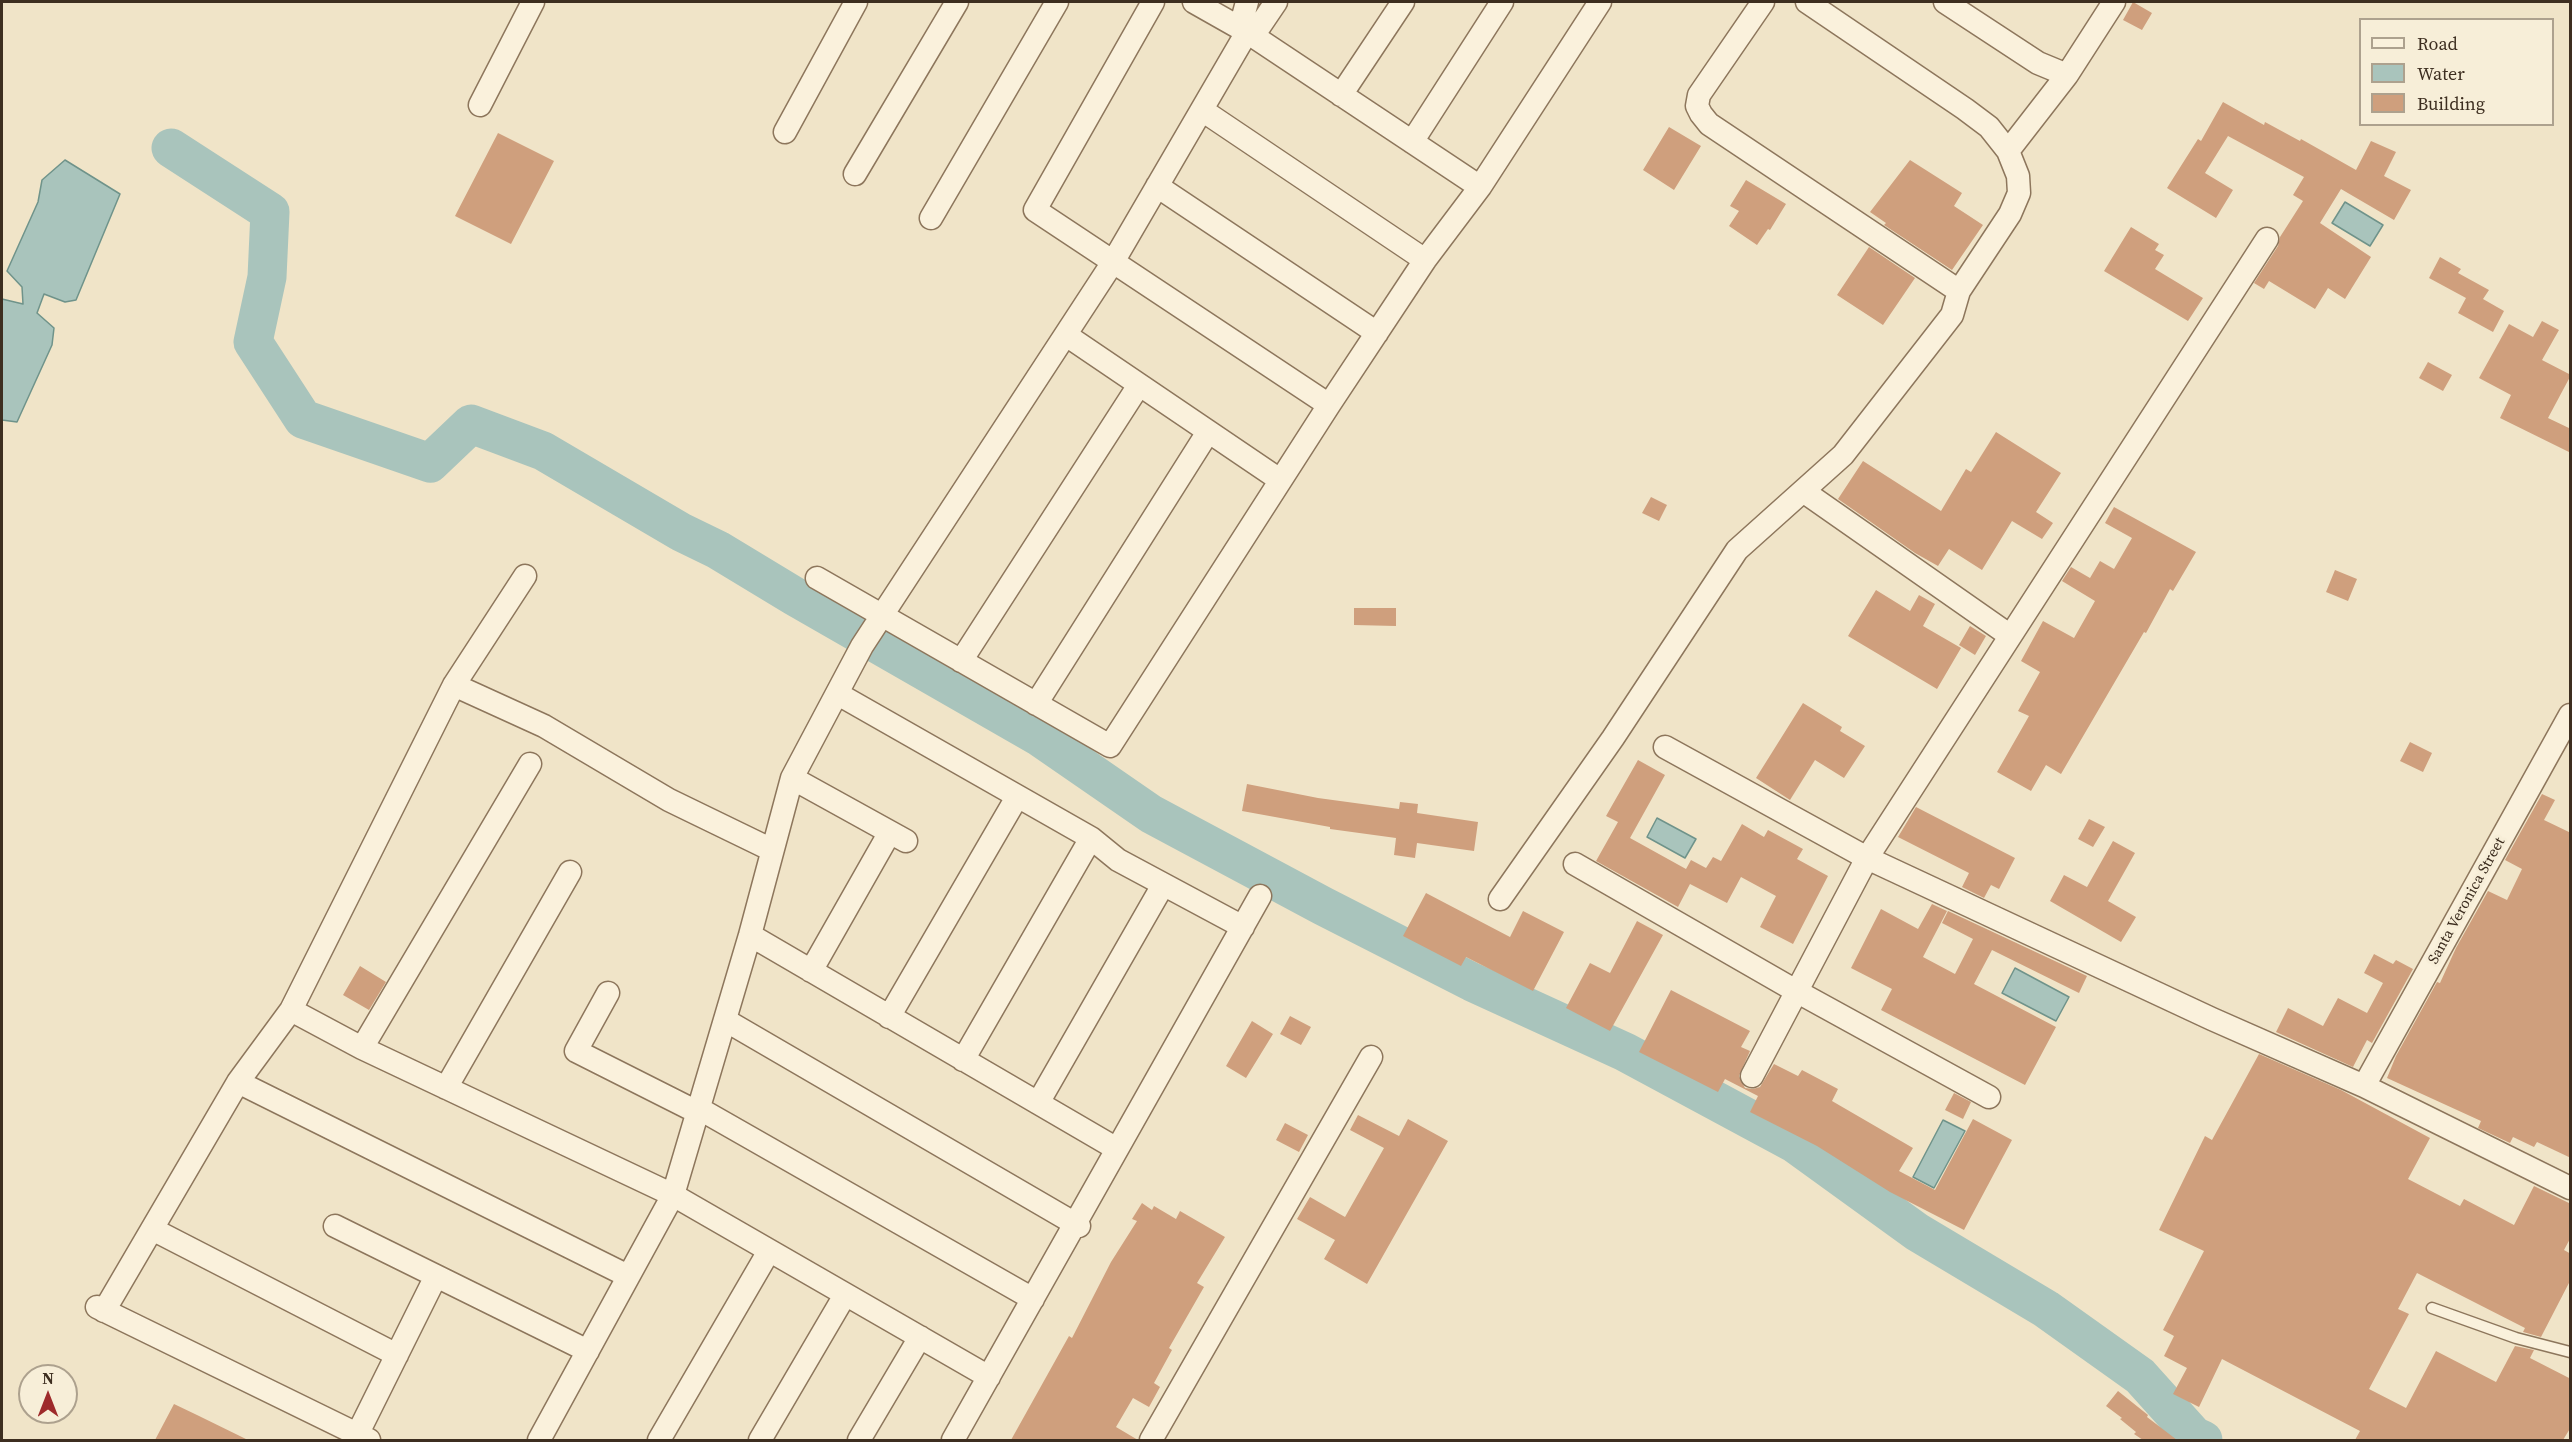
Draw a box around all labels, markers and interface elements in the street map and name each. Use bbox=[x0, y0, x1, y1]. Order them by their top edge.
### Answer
legend bbox=[2359, 18, 2554, 126]
text: Road bbox=[2417, 31, 2458, 56]
text: Water bbox=[2417, 61, 2465, 86]
text: Building bbox=[2417, 91, 2485, 116]
street label: Santa Veronica Street bbox=[2425, 834, 2509, 968]
north arrow bbox=[18, 1364, 78, 1424]
text: N bbox=[42, 1367, 54, 1389]

